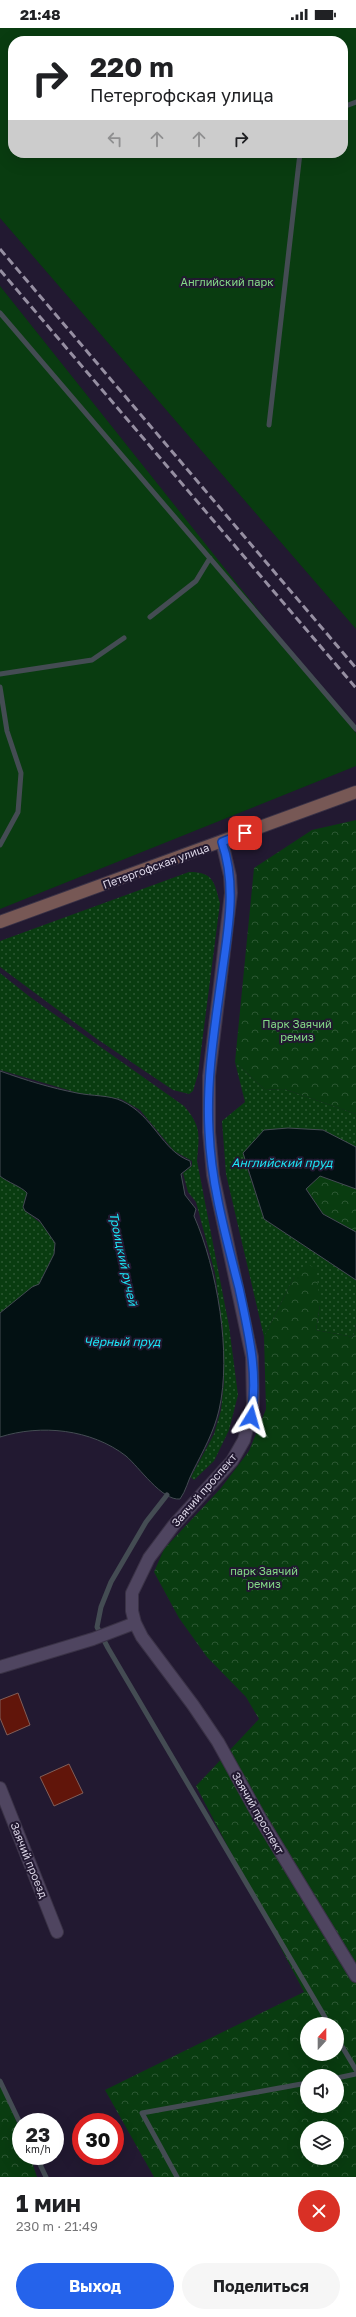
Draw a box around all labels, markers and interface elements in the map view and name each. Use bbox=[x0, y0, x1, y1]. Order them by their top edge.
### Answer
text: 21:48 bbox=[20, 5, 61, 23]
text: 220 m bbox=[90, 50, 174, 83]
icon: right bbox=[24, 52, 76, 104]
text: Петергофская улица bbox=[90, 84, 274, 106]
icon: left bbox=[104, 128, 126, 150]
icon: ahead bbox=[146, 128, 168, 150]
icon: ahead bbox=[188, 128, 210, 150]
icon: right bbox=[230, 128, 252, 150]
park label: Английский парк bbox=[181, 275, 274, 288]
pin bbox=[228, 816, 262, 850]
icon: arrive bbox=[234, 822, 256, 844]
street label: Петергофская улица bbox=[101, 840, 211, 891]
park label: Парк Заячий ремиз bbox=[262, 1017, 332, 1043]
water label: Английский пруд bbox=[231, 1155, 333, 1170]
water label: Троицкий ручей bbox=[106, 1211, 141, 1308]
water label: Чёрный пруд bbox=[84, 1334, 161, 1349]
position arrow bbox=[230, 1396, 272, 1438]
street label: Заячий проспект bbox=[168, 1450, 239, 1529]
park label: парк Заячий ремиз bbox=[230, 1564, 298, 1590]
street label: Заячий проспект bbox=[230, 1769, 287, 1857]
street label: Заячий проезд bbox=[8, 1820, 51, 1900]
north arrow bbox=[300, 2017, 344, 2061]
map controls bbox=[300, 2017, 344, 2165]
button: sound bbox=[300, 2069, 344, 2113]
speed limit sign: 30 bbox=[72, 2113, 124, 2165]
button: layers bbox=[300, 2121, 344, 2165]
text: 23 bbox=[26, 2122, 50, 2146]
text: km/h bbox=[25, 2143, 51, 2155]
text: 1 мин bbox=[16, 2188, 81, 2217]
button: close bbox=[298, 2190, 340, 2232]
text: 230 m · 21:49 bbox=[16, 2218, 98, 2234]
button: Выход bbox=[16, 2263, 174, 2309]
button: Поделиться bbox=[182, 2263, 340, 2309]

